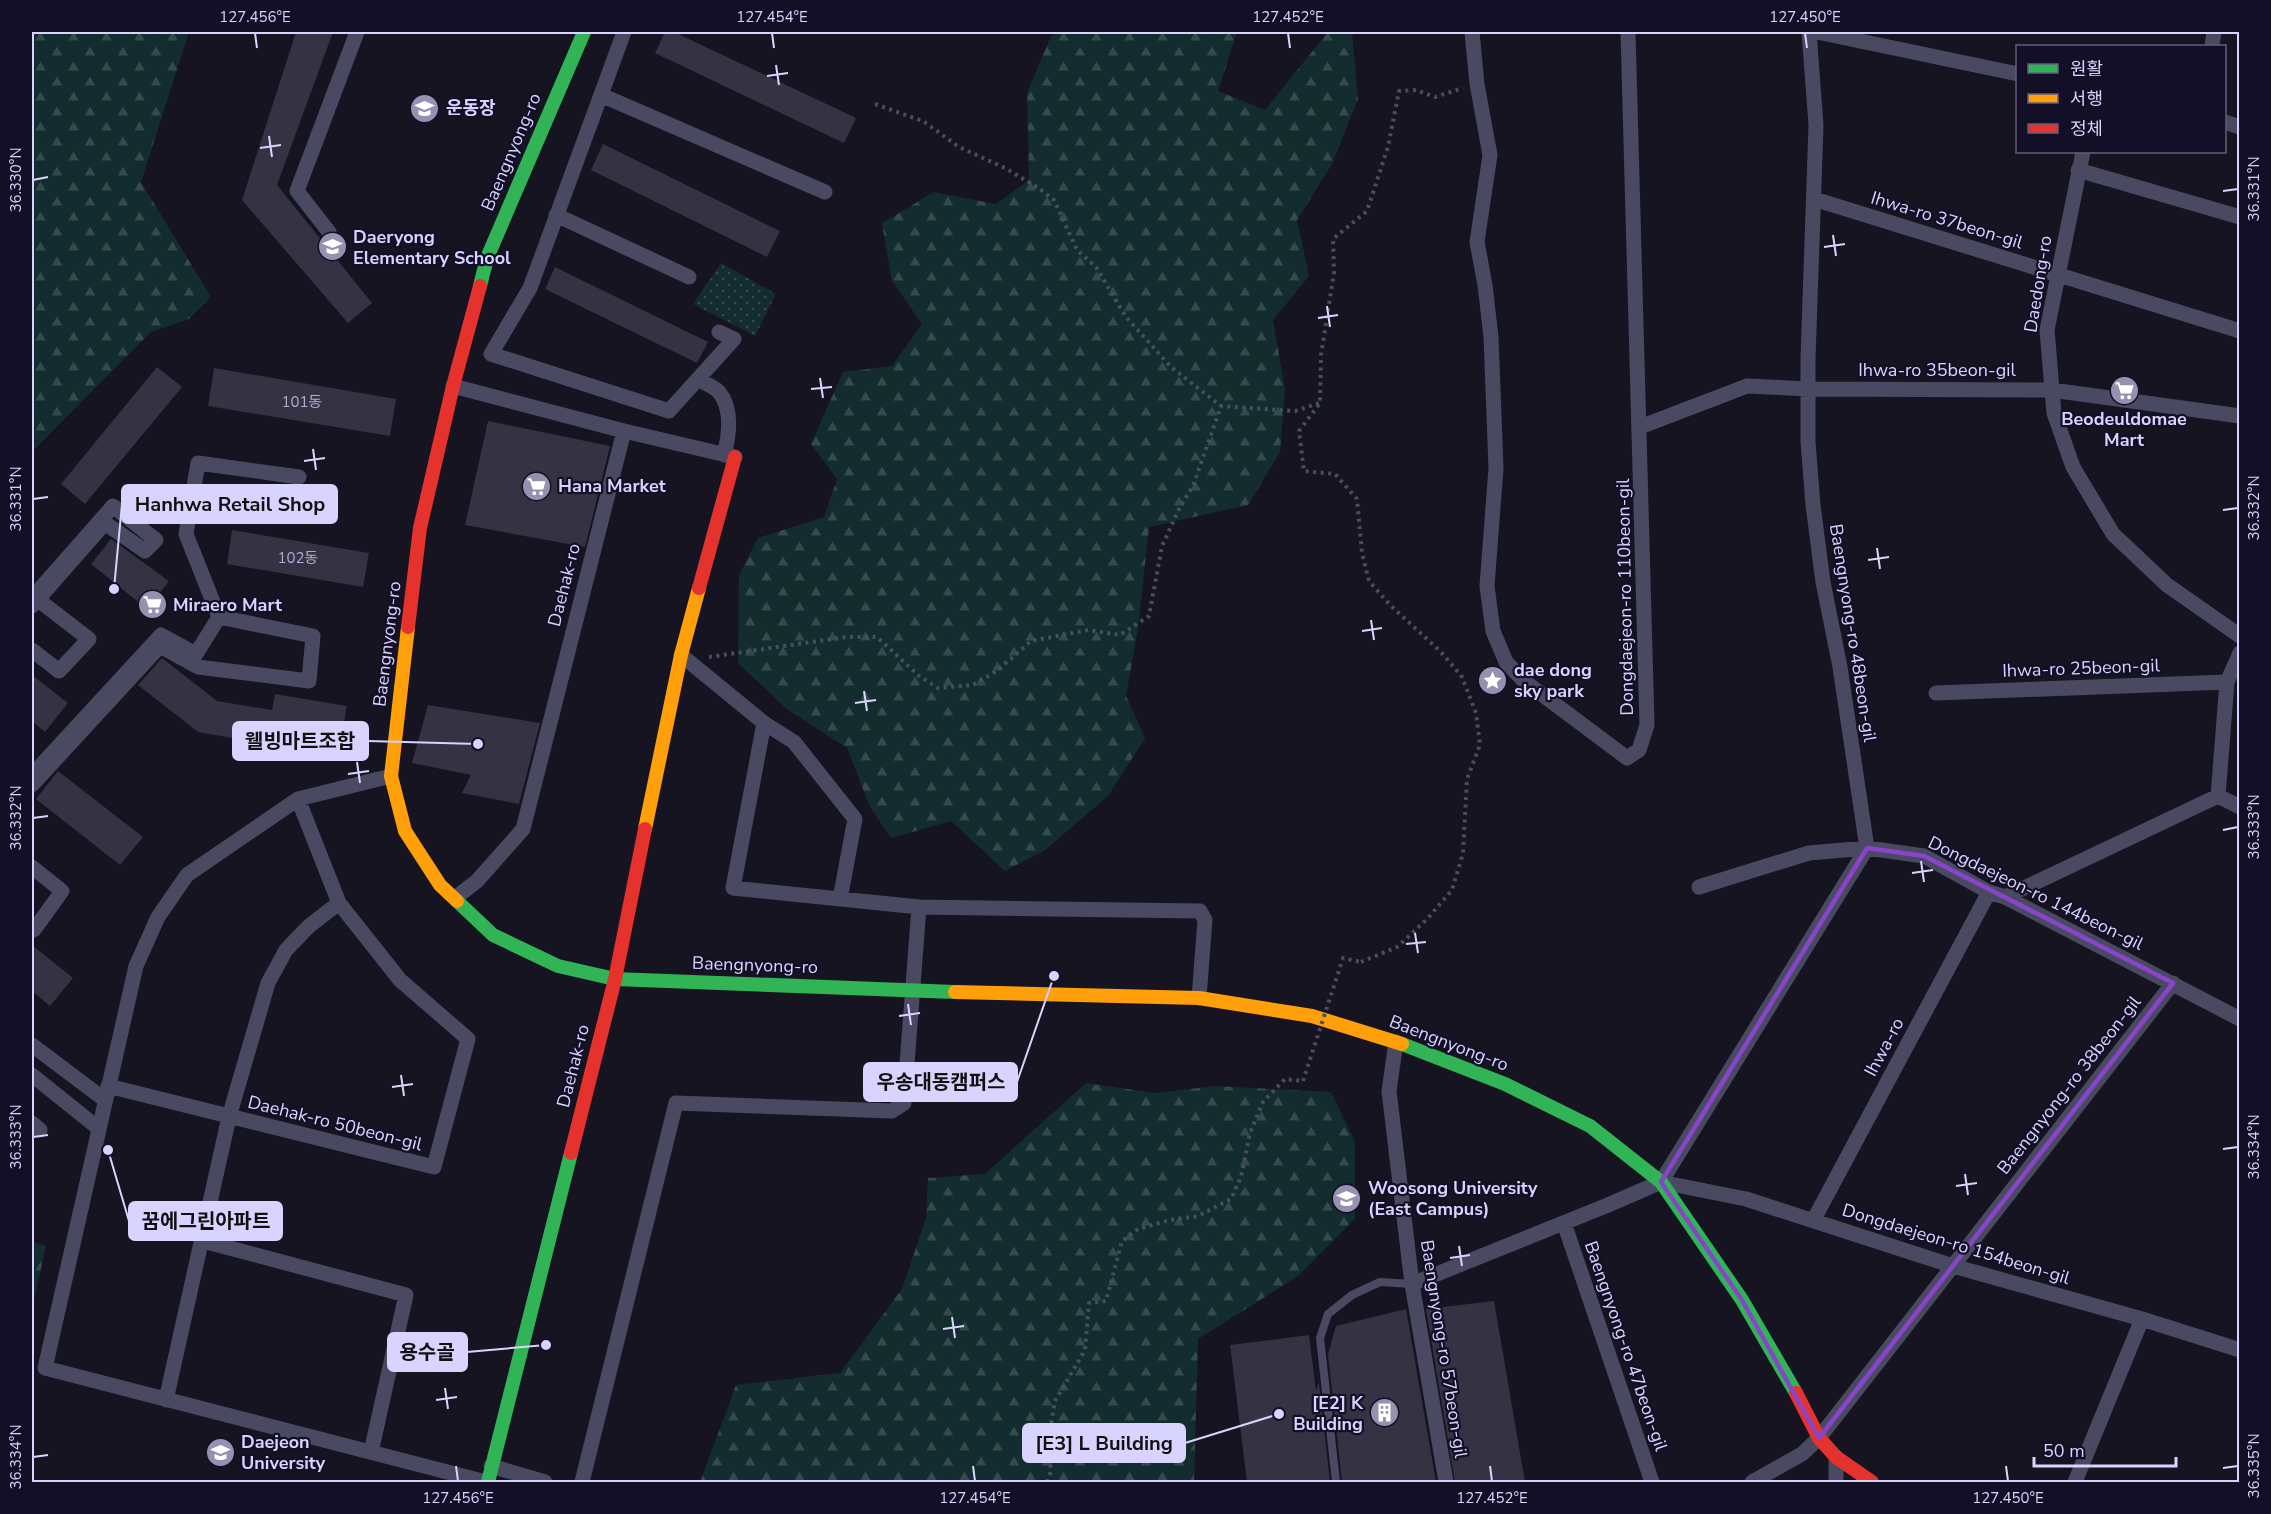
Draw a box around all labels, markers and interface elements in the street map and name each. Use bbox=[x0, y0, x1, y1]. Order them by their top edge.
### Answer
text: 127.456°E bbox=[219, 7, 291, 27]
text: 127.454°E bbox=[736, 7, 808, 27]
text: 127.452°E bbox=[1252, 7, 1324, 27]
text: 127.450°E bbox=[1769, 7, 1841, 27]
legend bbox=[2016, 45, 2226, 153]
text: 원활 bbox=[2070, 57, 2103, 81]
text: 서행 bbox=[2070, 87, 2103, 111]
street label: Baengnyong-ro bbox=[475, 89, 547, 215]
school or university icon: 운동장 bbox=[409, 92, 441, 124]
place label: 운동장 bbox=[446, 96, 496, 120]
text: 정체 bbox=[2070, 117, 2103, 141]
text: 36.330°N bbox=[6, 147, 26, 213]
text: 36.331°N bbox=[2244, 156, 2264, 222]
street label: Ihwa-ro 37beon-gil bbox=[1868, 185, 2027, 255]
place label: Daeryong Elementary School bbox=[353, 225, 511, 270]
school or university icon: Daeryong Elementary School bbox=[316, 231, 348, 263]
street label: Daedong-ro bbox=[2019, 234, 2057, 334]
street label: Ihwa-ro 35beon-gil bbox=[1858, 358, 2017, 382]
supermarket icon: Beodeuldomae Mart bbox=[2108, 374, 2140, 406]
house number: 101동 bbox=[282, 392, 322, 412]
place label: Beodeuldomae Mart bbox=[2061, 407, 2187, 452]
text: 36.331°N bbox=[6, 466, 26, 532]
supermarket icon: Hana Market bbox=[521, 470, 553, 502]
place label: Hana Market bbox=[558, 474, 666, 498]
text: 36.332°N bbox=[2244, 475, 2264, 541]
street label: Dongdaejeon-ro 110beon-gil bbox=[1611, 478, 1639, 716]
callout: Hanhwa Retail Shop bbox=[122, 485, 337, 523]
text: Hanhwa Retail Shop bbox=[135, 491, 325, 518]
street label: Baengnyong-ro 48beon-gil bbox=[1824, 522, 1882, 744]
street label: Daehak-ro bbox=[542, 541, 586, 629]
house number: 102동 bbox=[278, 548, 318, 568]
street label: Baengnyong-ro bbox=[367, 580, 407, 708]
supermarket icon: Miraero Mart bbox=[136, 589, 168, 621]
place label: Miraero Mart bbox=[173, 593, 282, 617]
street label: Ihwa-ro 25beon-gil bbox=[2002, 653, 2161, 683]
place label: dae dong sky park bbox=[1514, 658, 1592, 703]
place icon: dae dong sky park bbox=[1477, 664, 1509, 696]
callout: 웰빙마트조합 bbox=[233, 722, 368, 760]
text: 웰빙마트조합 bbox=[245, 728, 356, 755]
text: 36.332°N bbox=[6, 785, 26, 851]
text: 36.333°N bbox=[2244, 794, 2264, 860]
street label: Dongdaejeon-ro 144beon-gil bbox=[1924, 830, 2148, 956]
street label: Baengnyong-ro bbox=[692, 951, 818, 979]
street label: Baengnyong-ro 38beon-gil bbox=[1992, 990, 2147, 1179]
street label: Baengnyong-ro bbox=[1386, 1009, 1512, 1077]
street label: Ihwa-ro bbox=[1859, 1013, 1909, 1081]
street label: Daehak-ro bbox=[551, 1022, 595, 1110]
callout: 우송대동캠퍼스 bbox=[864, 1063, 1017, 1101]
text: 우송대동캠퍼스 bbox=[877, 1069, 1005, 1096]
street label: Daehak-ro 50beon-gil bbox=[245, 1090, 425, 1156]
text: 36.333°N bbox=[6, 1104, 26, 1170]
text: 36.334°N bbox=[2244, 1114, 2264, 1180]
place label: Woosong University (East Campus) bbox=[1368, 1176, 1538, 1221]
school or university icon: Woosong University (East Campus) bbox=[1331, 1182, 1363, 1214]
street label: Dongdaejeon-ro 154beon-gil bbox=[1839, 1198, 2073, 1290]
callout: 꿈에그린아파트 bbox=[129, 1202, 282, 1240]
text: 꿈에그린아파트 bbox=[142, 1208, 270, 1235]
street label: Baengnyong-ro 57beon-gil bbox=[1415, 1238, 1473, 1460]
street label: Baengnyong-ro 47beon-gil bbox=[1579, 1238, 1673, 1455]
callout: 용수골 bbox=[388, 1333, 467, 1371]
text: 용수골 bbox=[399, 1339, 455, 1366]
place label: [E2] K Building bbox=[1293, 1391, 1364, 1436]
building icon: [E2] K Building bbox=[1368, 1397, 1400, 1429]
text: 36.334°N bbox=[6, 1424, 26, 1490]
callout: [E3] L Building bbox=[1023, 1424, 1185, 1462]
place label: Daejeon University bbox=[241, 1430, 326, 1475]
text: [E3] L Building bbox=[1035, 1430, 1173, 1457]
scale bar bbox=[2034, 1430, 2176, 1468]
text: 36.335°N bbox=[2244, 1433, 2264, 1499]
school or university icon: Daejeon University bbox=[204, 1436, 236, 1468]
text: 50 m bbox=[2043, 1439, 2085, 1463]
text: 127.456°E bbox=[422, 1488, 494, 1508]
text: 127.454°E bbox=[939, 1488, 1011, 1508]
text: 127.452°E bbox=[1456, 1488, 1528, 1508]
text: 127.450°E bbox=[1972, 1488, 2044, 1508]

